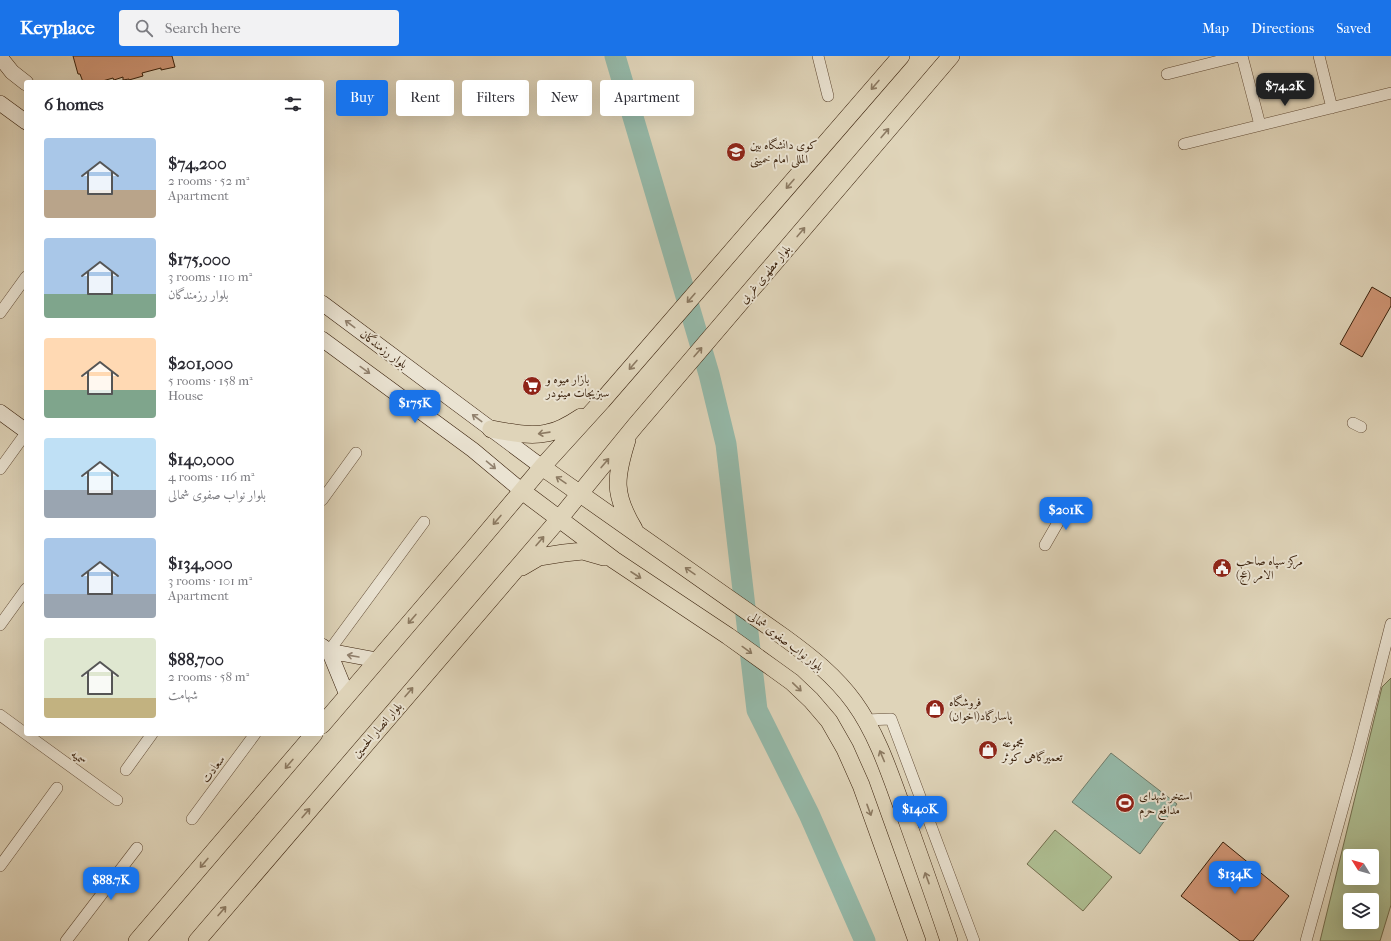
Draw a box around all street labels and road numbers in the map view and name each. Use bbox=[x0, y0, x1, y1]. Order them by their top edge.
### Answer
street label: بلوار مطهری غربی bbox=[736, 242, 795, 307]
street label: بلوار رزمندگان bbox=[358, 326, 411, 371]
street label: بلوار نواب صفوی شمالی bbox=[745, 608, 826, 675]
street label: بلوار انصار الحسین bbox=[349, 699, 405, 761]
street label: سمیه bbox=[68, 747, 90, 767]
street label: سعادت bbox=[198, 752, 228, 785]

